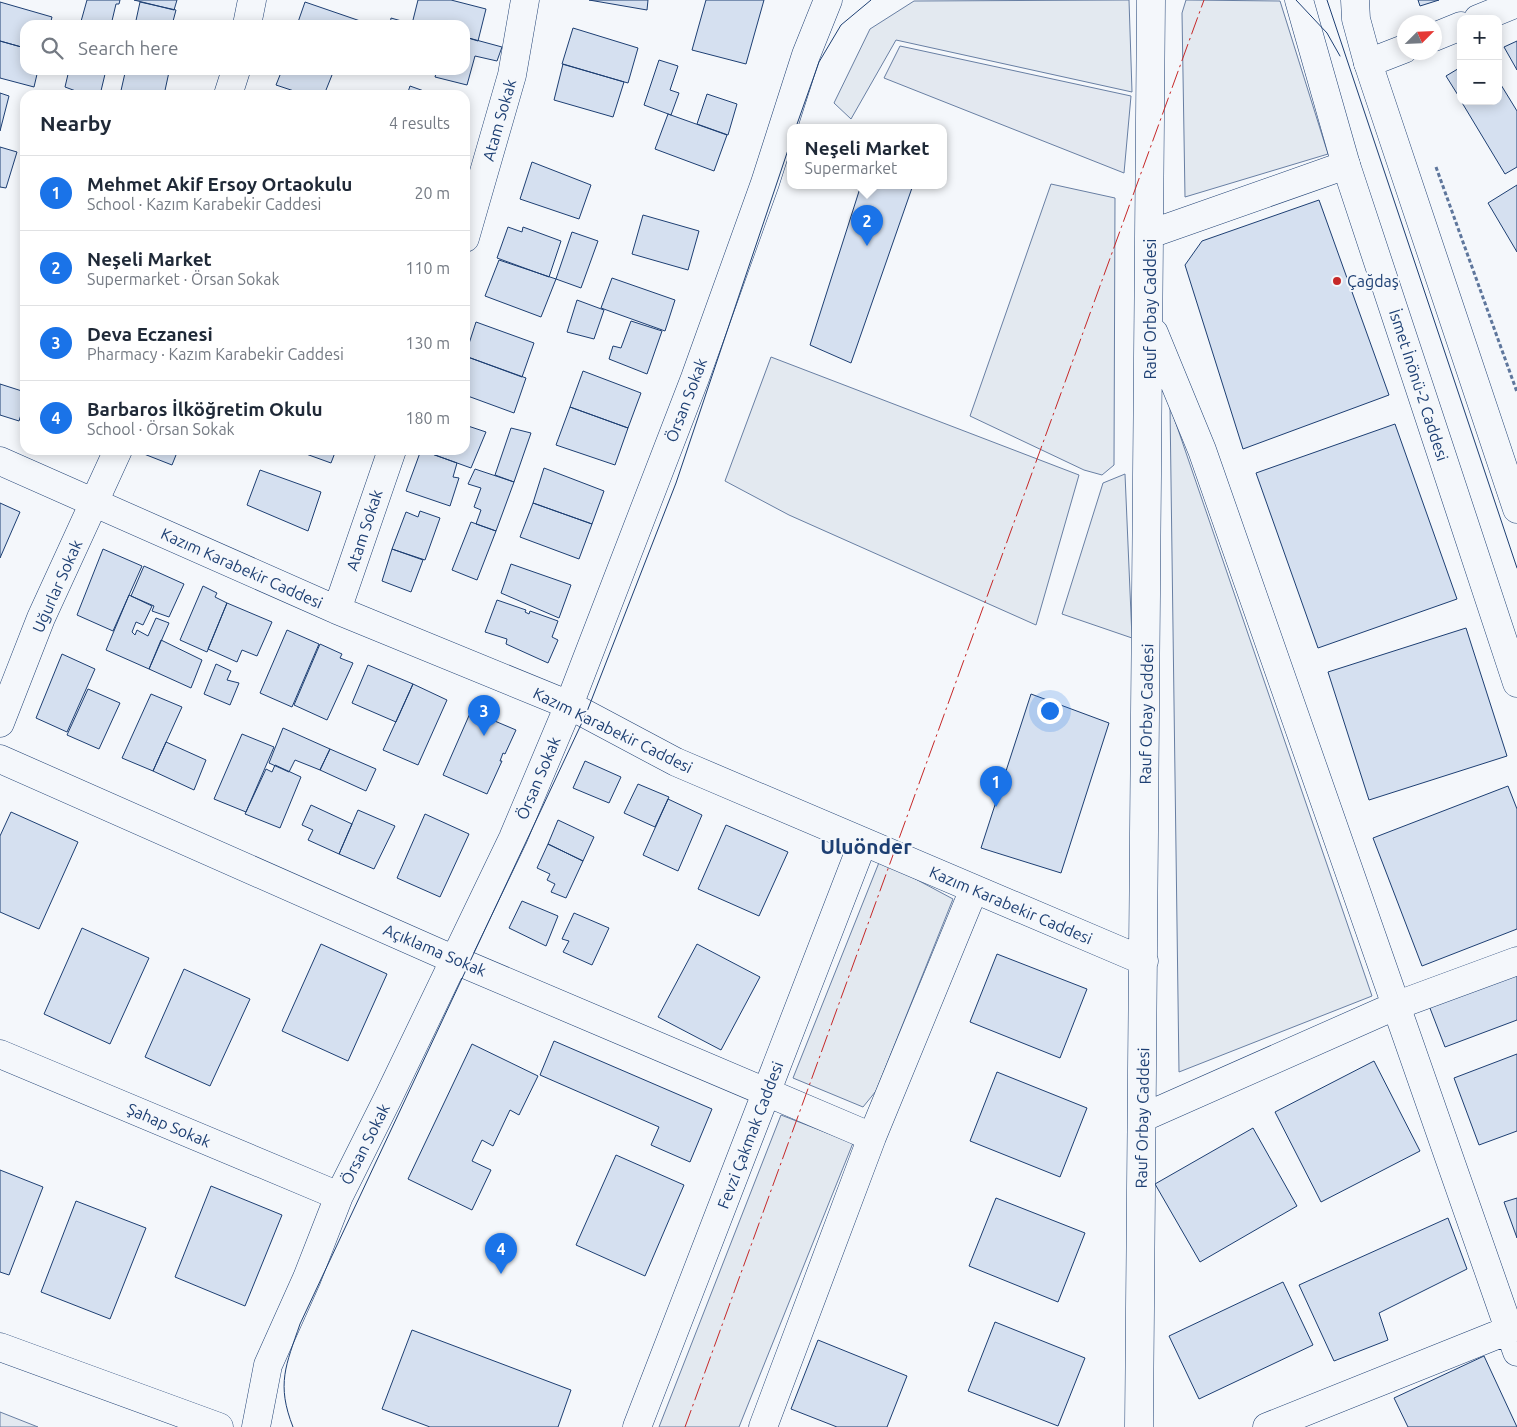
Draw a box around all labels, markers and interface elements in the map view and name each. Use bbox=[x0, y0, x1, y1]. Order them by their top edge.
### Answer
north arrow bbox=[1397, 15, 1442, 60]
map controls bbox=[1457, 15, 1502, 105]
button: + bbox=[1457, 15, 1502, 60]
search box bbox=[20, 20, 470, 75]
icon: search bbox=[38, 34, 66, 62]
text: Search here bbox=[78, 37, 178, 59]
button: − bbox=[1457, 60, 1502, 105]
street label: Atam Sokak bbox=[479, 77, 519, 163]
text: Nearby bbox=[40, 111, 111, 135]
text: 4 results bbox=[389, 114, 450, 132]
popup bbox=[787, 124, 947, 189]
text: Neşeli Market bbox=[805, 137, 929, 159]
text: Supermarket bbox=[805, 159, 897, 177]
text: Mehmet Akif Ersoy Ortaokulu bbox=[87, 173, 352, 195]
text: 1 bbox=[51, 184, 61, 202]
text: 20 m bbox=[414, 184, 450, 202]
text: School · Kazım Karabekir Caddesi bbox=[87, 195, 321, 213]
pin: 2 bbox=[851, 205, 883, 246]
street label: Rauf Orbay Caddesi bbox=[1141, 239, 1159, 379]
text: Neşeli Market bbox=[87, 248, 212, 270]
text: 2 bbox=[51, 259, 61, 277]
text: 110 m bbox=[405, 259, 450, 277]
text: Supermarket · Örsan Sokak bbox=[87, 270, 280, 288]
place label: Çağdaş bbox=[1347, 272, 1399, 290]
marker: Çağdaş bbox=[1331, 275, 1343, 287]
street label: İsmet İnönü-2 Caddesi bbox=[1386, 307, 1452, 463]
text: Deva Eczanesi bbox=[87, 323, 213, 345]
text: 3 bbox=[51, 334, 61, 352]
text: 130 m bbox=[405, 334, 450, 352]
text: Pharmacy · Kazım Karabekir Caddesi bbox=[87, 345, 344, 363]
street label: Örsan Sokak bbox=[662, 355, 710, 445]
text: Barbaros İlköğretim Okulu bbox=[87, 398, 323, 420]
text: 4 bbox=[51, 409, 61, 427]
text: 180 m bbox=[405, 409, 450, 427]
text: School · Örsan Sokak bbox=[87, 420, 235, 438]
street label: Atam Sokak bbox=[342, 487, 386, 573]
street label: Kazım Karabekir Caddesi bbox=[158, 524, 326, 612]
street label: Uğurlar Sokak bbox=[29, 537, 85, 635]
street label: Rauf Orbay Caddesi bbox=[1136, 643, 1156, 785]
street label: Kazım Karabekir Caddesi bbox=[530, 684, 696, 776]
pin: 3 bbox=[468, 695, 500, 736]
your location bbox=[1037, 698, 1063, 724]
street label: Örsan Sokak bbox=[512, 734, 564, 822]
pin: 1 bbox=[980, 766, 1012, 807]
district label: Uluönder bbox=[820, 834, 912, 858]
street label: Kazım Karabekir Caddesi bbox=[927, 862, 1095, 948]
street label: Açıklama Sokak bbox=[381, 920, 489, 980]
street label: Rauf Orbay Caddesi bbox=[1132, 1047, 1152, 1189]
street label: Fevzi Çakmak Caddesi bbox=[714, 1059, 786, 1211]
street label: Şahap Sokak bbox=[124, 1099, 214, 1151]
street label: Örsan Sokak bbox=[337, 1100, 393, 1188]
pin: 4 bbox=[485, 1233, 517, 1274]

